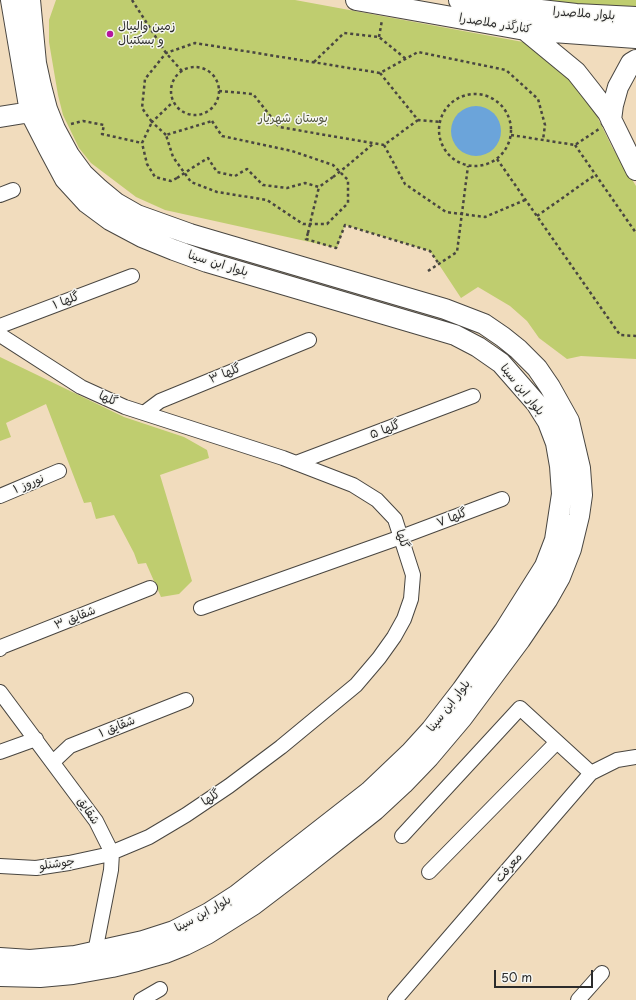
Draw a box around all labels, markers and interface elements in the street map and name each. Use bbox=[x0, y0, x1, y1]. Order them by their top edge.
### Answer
street label: بلوار ملاصدرا bbox=[552, 5, 616, 23]
street label: کنارگذر ملاصدرا bbox=[458, 11, 532, 37]
place label: زمین والیبال و بسکتبال bbox=[118, 20, 175, 48]
marker: زمین والیبال و بسکتبال bbox=[105, 29, 115, 39]
park label: بوستان شهریار bbox=[258, 112, 328, 126]
street label: بلوار ابن سینا bbox=[186, 248, 250, 280]
street label: گلها ۱ bbox=[51, 289, 81, 313]
street label: گلها ۳ bbox=[207, 361, 243, 387]
street label: بلوار ابن سینا bbox=[497, 361, 547, 419]
street label: گلها bbox=[96, 389, 120, 409]
street label: گلها ۵ bbox=[368, 418, 402, 442]
street label: نوروز ۱ bbox=[11, 471, 47, 497]
street label: گلها ۷ bbox=[435, 506, 469, 530]
street label: گلها bbox=[392, 528, 412, 550]
street label: شقایق ۳ bbox=[52, 603, 98, 633]
street label: بلوار ابن سینا bbox=[424, 677, 474, 735]
street label: شقایق ۱ bbox=[97, 713, 137, 741]
street label: گلها bbox=[199, 787, 223, 809]
street label: شقایق bbox=[74, 795, 102, 827]
street label: معرفت bbox=[492, 850, 526, 886]
street label: جوشنلو bbox=[38, 854, 76, 874]
street label: بلوار ابن سینا bbox=[172, 893, 234, 935]
scale bar bbox=[496, 962, 595, 988]
text: 50 m bbox=[501, 968, 532, 986]

